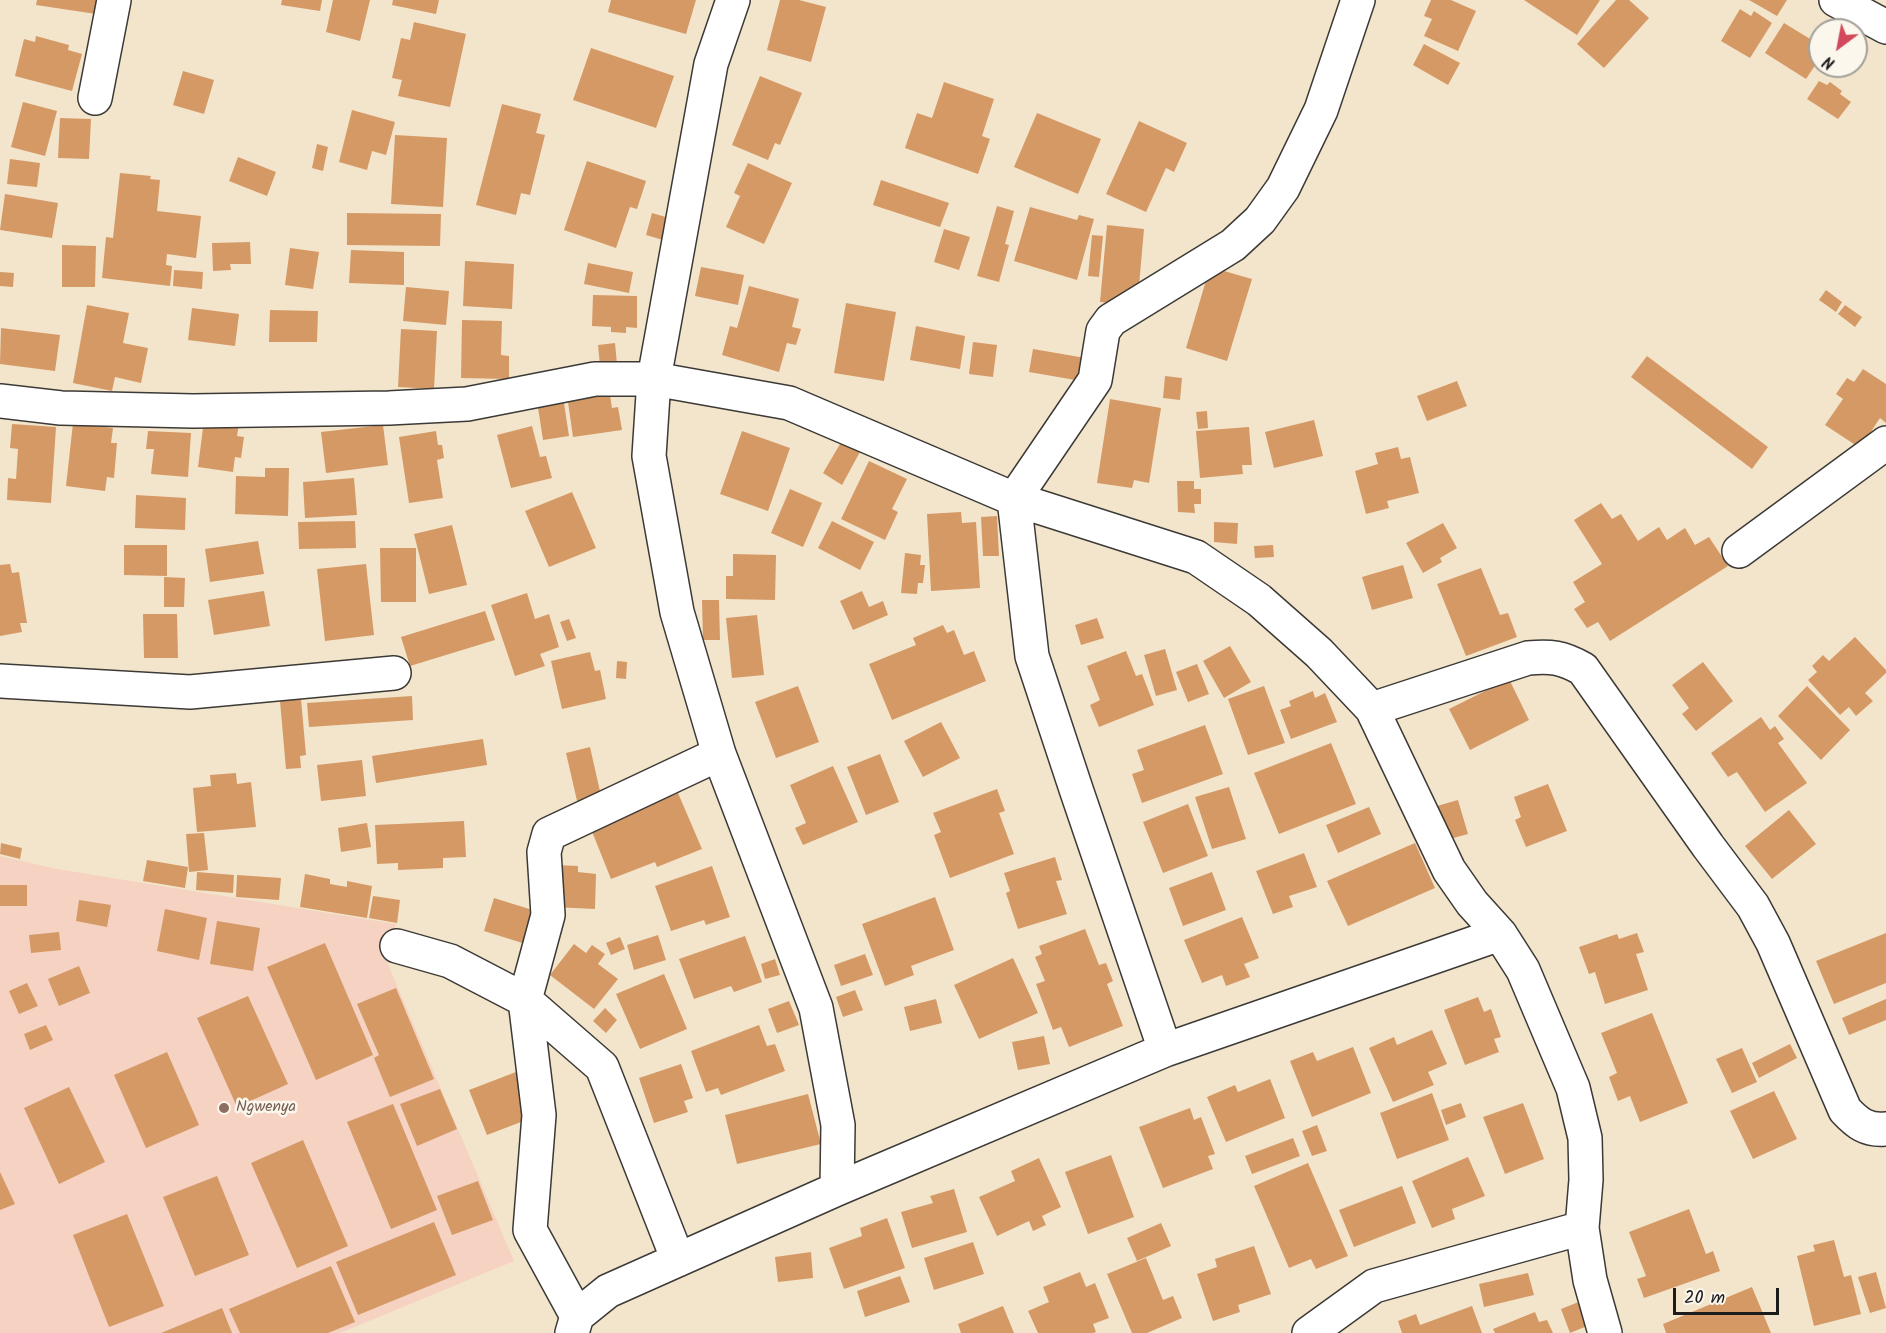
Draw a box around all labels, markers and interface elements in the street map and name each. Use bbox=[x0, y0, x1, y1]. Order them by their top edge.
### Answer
north arrow bbox=[1808, 18, 1868, 78]
text: N bbox=[1818, 49, 1840, 75]
place label: Ngwenya bbox=[236, 1098, 296, 1118]
marker: Ngwenya bbox=[217, 1101, 231, 1115]
scale bar bbox=[1676, 1276, 1782, 1314]
text: 20 m bbox=[1684, 1284, 1725, 1313]

